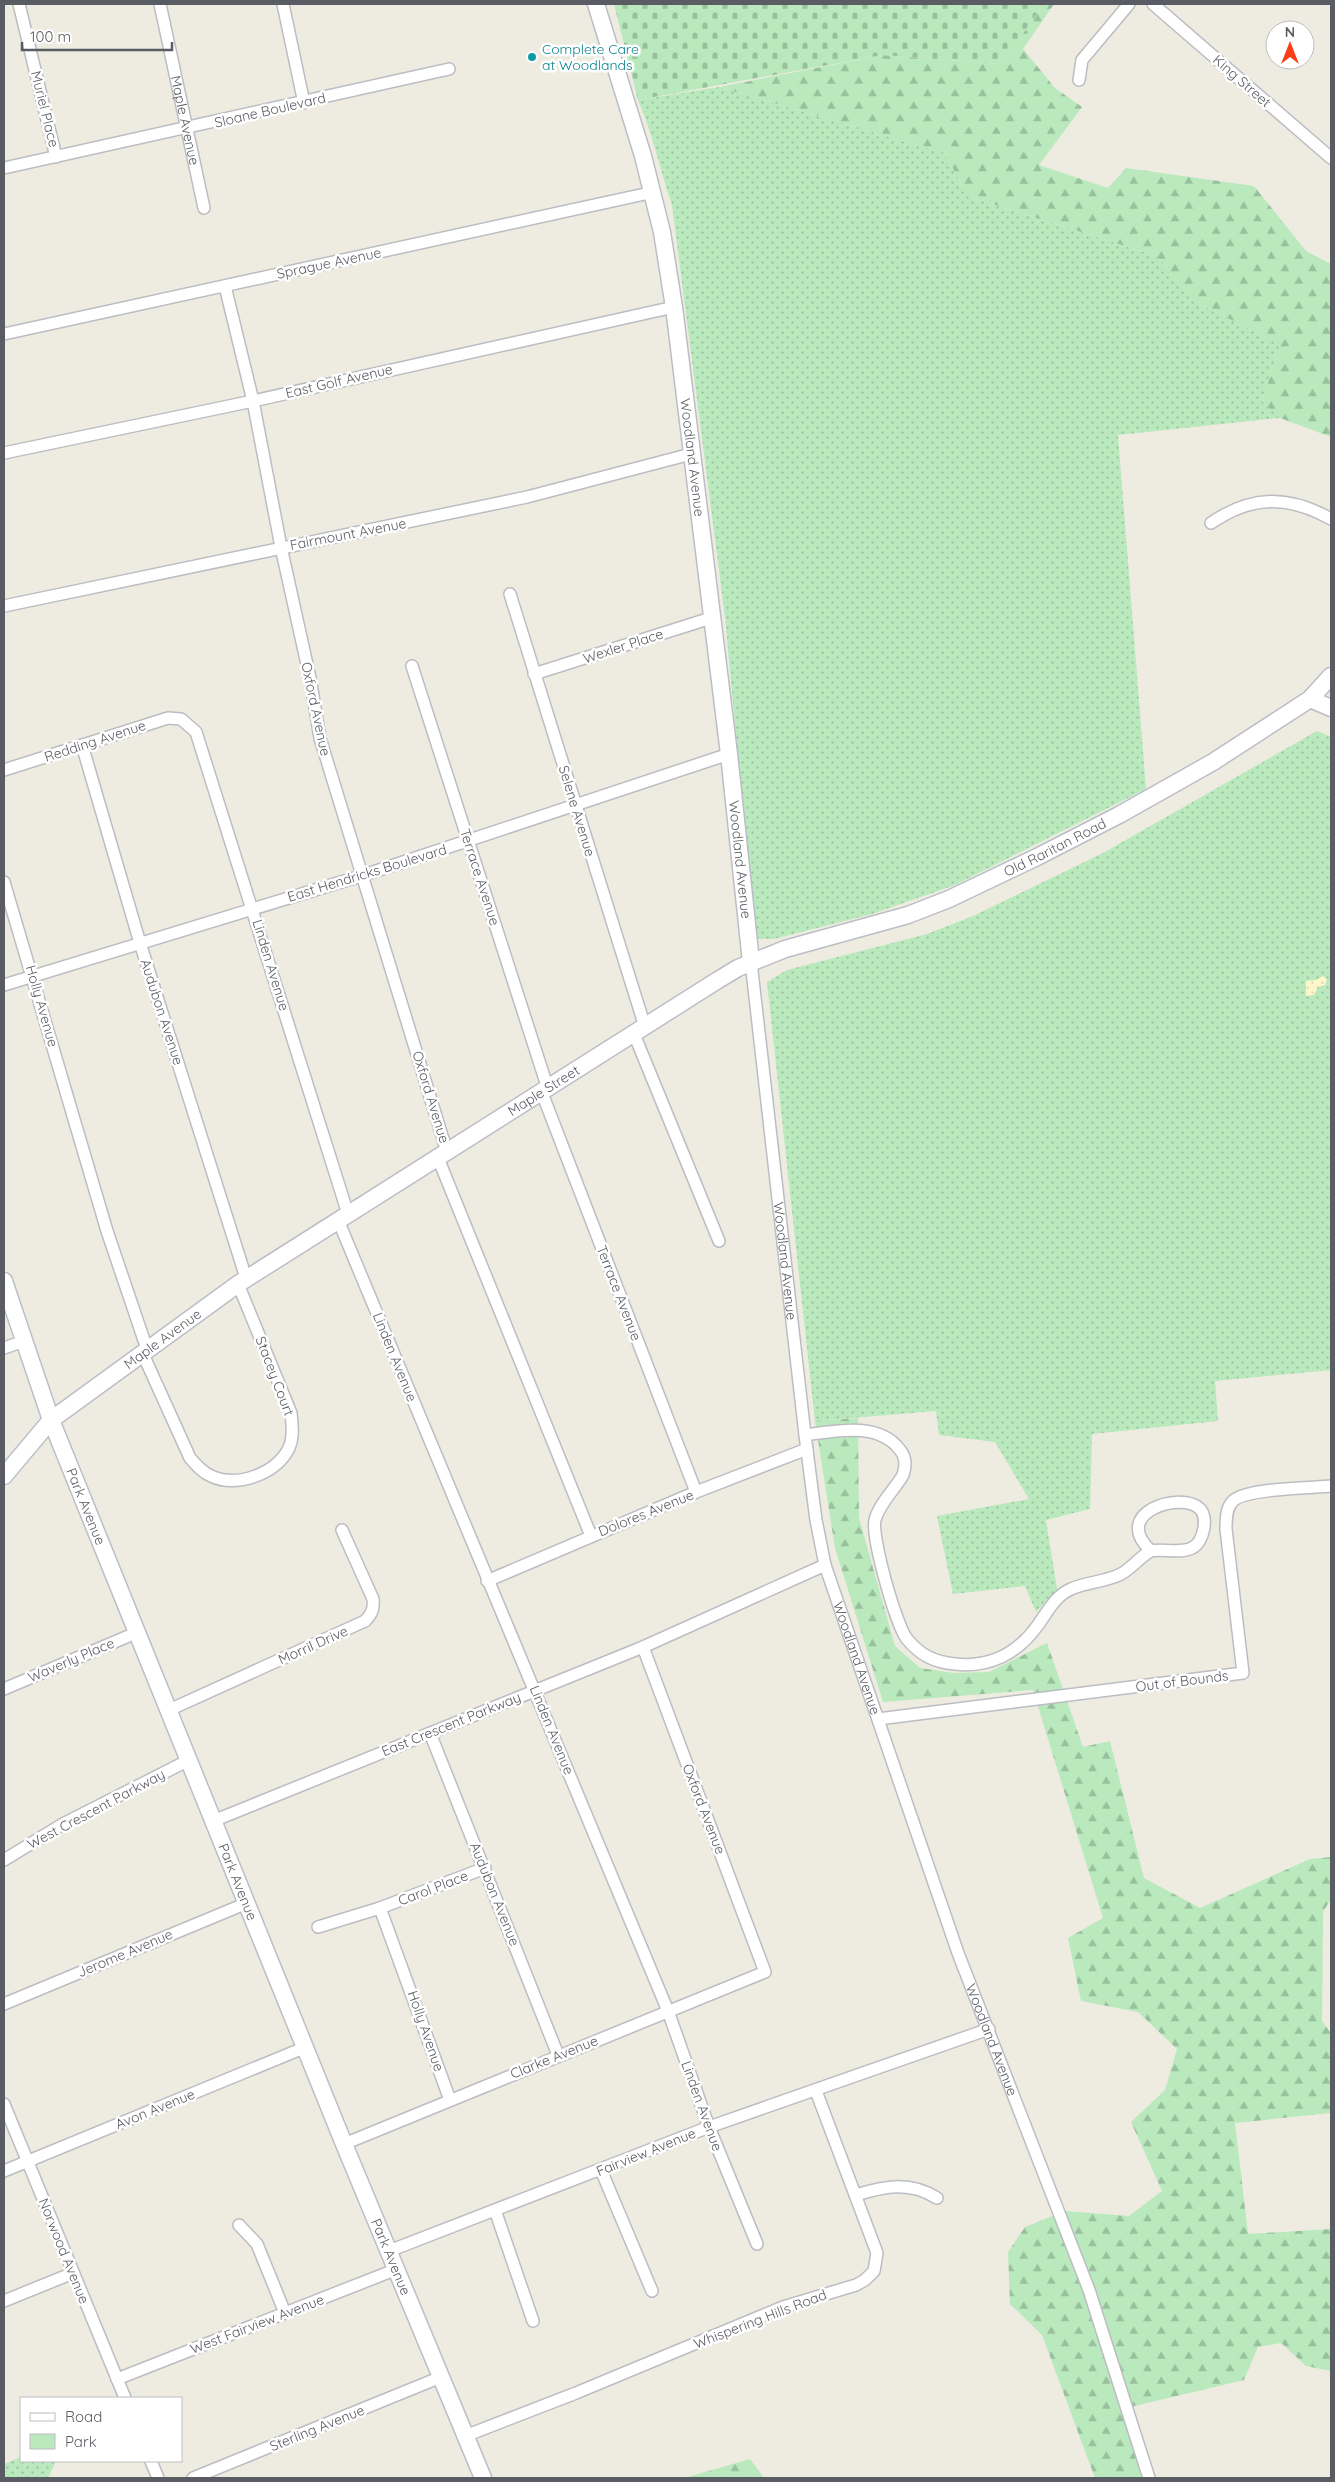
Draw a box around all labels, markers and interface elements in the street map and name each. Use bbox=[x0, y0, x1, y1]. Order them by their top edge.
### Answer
scale bar bbox=[22, 20, 172, 52]
north arrow bbox=[1265, 20, 1315, 70]
text: N bbox=[1285, 23, 1295, 41]
text: 100 m bbox=[30, 27, 71, 46]
place label: Complete Care at Woodlands bbox=[542, 40, 639, 74]
marker: Complete Care at Woodlands bbox=[526, 51, 538, 63]
street label: King Street bbox=[1209, 51, 1275, 111]
street label: Muriel Place bbox=[27, 69, 63, 149]
street label: Maple Avenue bbox=[167, 74, 204, 167]
street label: Sloane Boulevard bbox=[213, 88, 327, 132]
street label: Sprague Avenue bbox=[275, 243, 383, 283]
street label: East Golf Avenue bbox=[284, 360, 395, 402]
street label: Woodland Avenue bbox=[676, 397, 709, 518]
street label: Fairmount Avenue bbox=[288, 514, 408, 554]
street label: Wexler Place bbox=[581, 625, 665, 667]
street label: Oxford Avenue bbox=[297, 660, 335, 758]
street label: Redding Avenue bbox=[42, 716, 148, 766]
street label: Selene Avenue bbox=[555, 763, 599, 859]
street label: Woodland Avenue bbox=[725, 800, 755, 920]
street label: Old Raritan Road bbox=[1001, 814, 1109, 881]
street label: Terrace Avenue bbox=[456, 826, 504, 928]
street label: East Hendricks Boulevard bbox=[285, 840, 449, 906]
street label: Linden Avenue bbox=[249, 917, 293, 1013]
street label: Audubon Avenue bbox=[136, 957, 188, 1067]
street label: Holly Avenue bbox=[22, 963, 62, 1049]
street label: Oxford Avenue bbox=[408, 1049, 454, 1145]
street label: Maple Street bbox=[504, 1061, 583, 1120]
street label: Woodland Avenue bbox=[769, 1201, 801, 1321]
street label: Terrace Avenue bbox=[593, 1243, 645, 1343]
street label: Maple Avenue bbox=[120, 1305, 205, 1373]
street label: Linden Avenue bbox=[369, 1310, 421, 1404]
street label: Stacey Court bbox=[252, 1334, 298, 1419]
street label: Park Avenue bbox=[62, 1465, 110, 1548]
street label: Dolores Avenue bbox=[596, 1486, 696, 1540]
street label: Woodland Avenue bbox=[829, 1599, 885, 1717]
street label: Morril Drive bbox=[275, 1622, 351, 1668]
street label: Waverly Place bbox=[25, 1634, 117, 1686]
street label: Out of Bounds bbox=[1135, 1666, 1229, 1696]
street label: Linden Avenue bbox=[526, 1683, 578, 1777]
street label: East Crescent Parkway bbox=[379, 1688, 523, 1760]
street label: Oxford Avenue bbox=[678, 1761, 730, 1857]
street label: West Crescent Parkway bbox=[24, 1765, 168, 1853]
street label: Audubon Avenue bbox=[466, 1839, 524, 1949]
street label: Park Avenue bbox=[214, 1841, 262, 1923]
street label: Carol Place bbox=[396, 1866, 471, 1910]
street label: Jerome Avenue bbox=[75, 1925, 175, 1981]
street label: Woodland Avenue bbox=[962, 1981, 1022, 2099]
street label: Holly Avenue bbox=[404, 1988, 448, 2074]
street label: Clarke Avenue bbox=[508, 2031, 601, 2083]
street label: Linden Avenue bbox=[677, 2058, 727, 2154]
street label: Avon Avenue bbox=[113, 2085, 198, 2133]
street label: Fairview Avenue bbox=[594, 2124, 698, 2180]
street label: Norwood Avenue bbox=[35, 2196, 93, 2307]
street label: Park Avenue bbox=[367, 2216, 415, 2298]
street label: Whispering Hills Road bbox=[691, 2285, 829, 2353]
street label: West Fairview Avenue bbox=[187, 2290, 327, 2358]
legend bbox=[20, 2397, 182, 2462]
street label: Sterling Avenue bbox=[267, 2401, 367, 2455]
text: Road bbox=[65, 2407, 102, 2426]
text: Park bbox=[65, 2432, 97, 2451]

